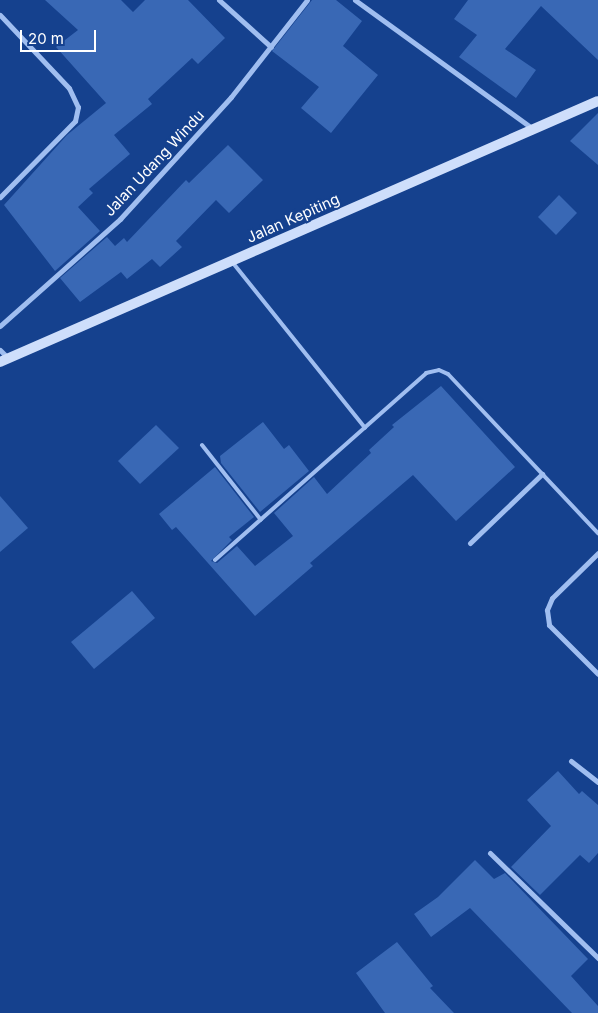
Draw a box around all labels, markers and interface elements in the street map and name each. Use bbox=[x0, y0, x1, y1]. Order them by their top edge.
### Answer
scale bar bbox=[22, 20, 99, 52]
text: 20 m bbox=[28, 29, 64, 48]
street label: Jalan Udang Windu bbox=[100, 106, 208, 220]
street label: Jalan Kepiting bbox=[244, 189, 342, 247]

